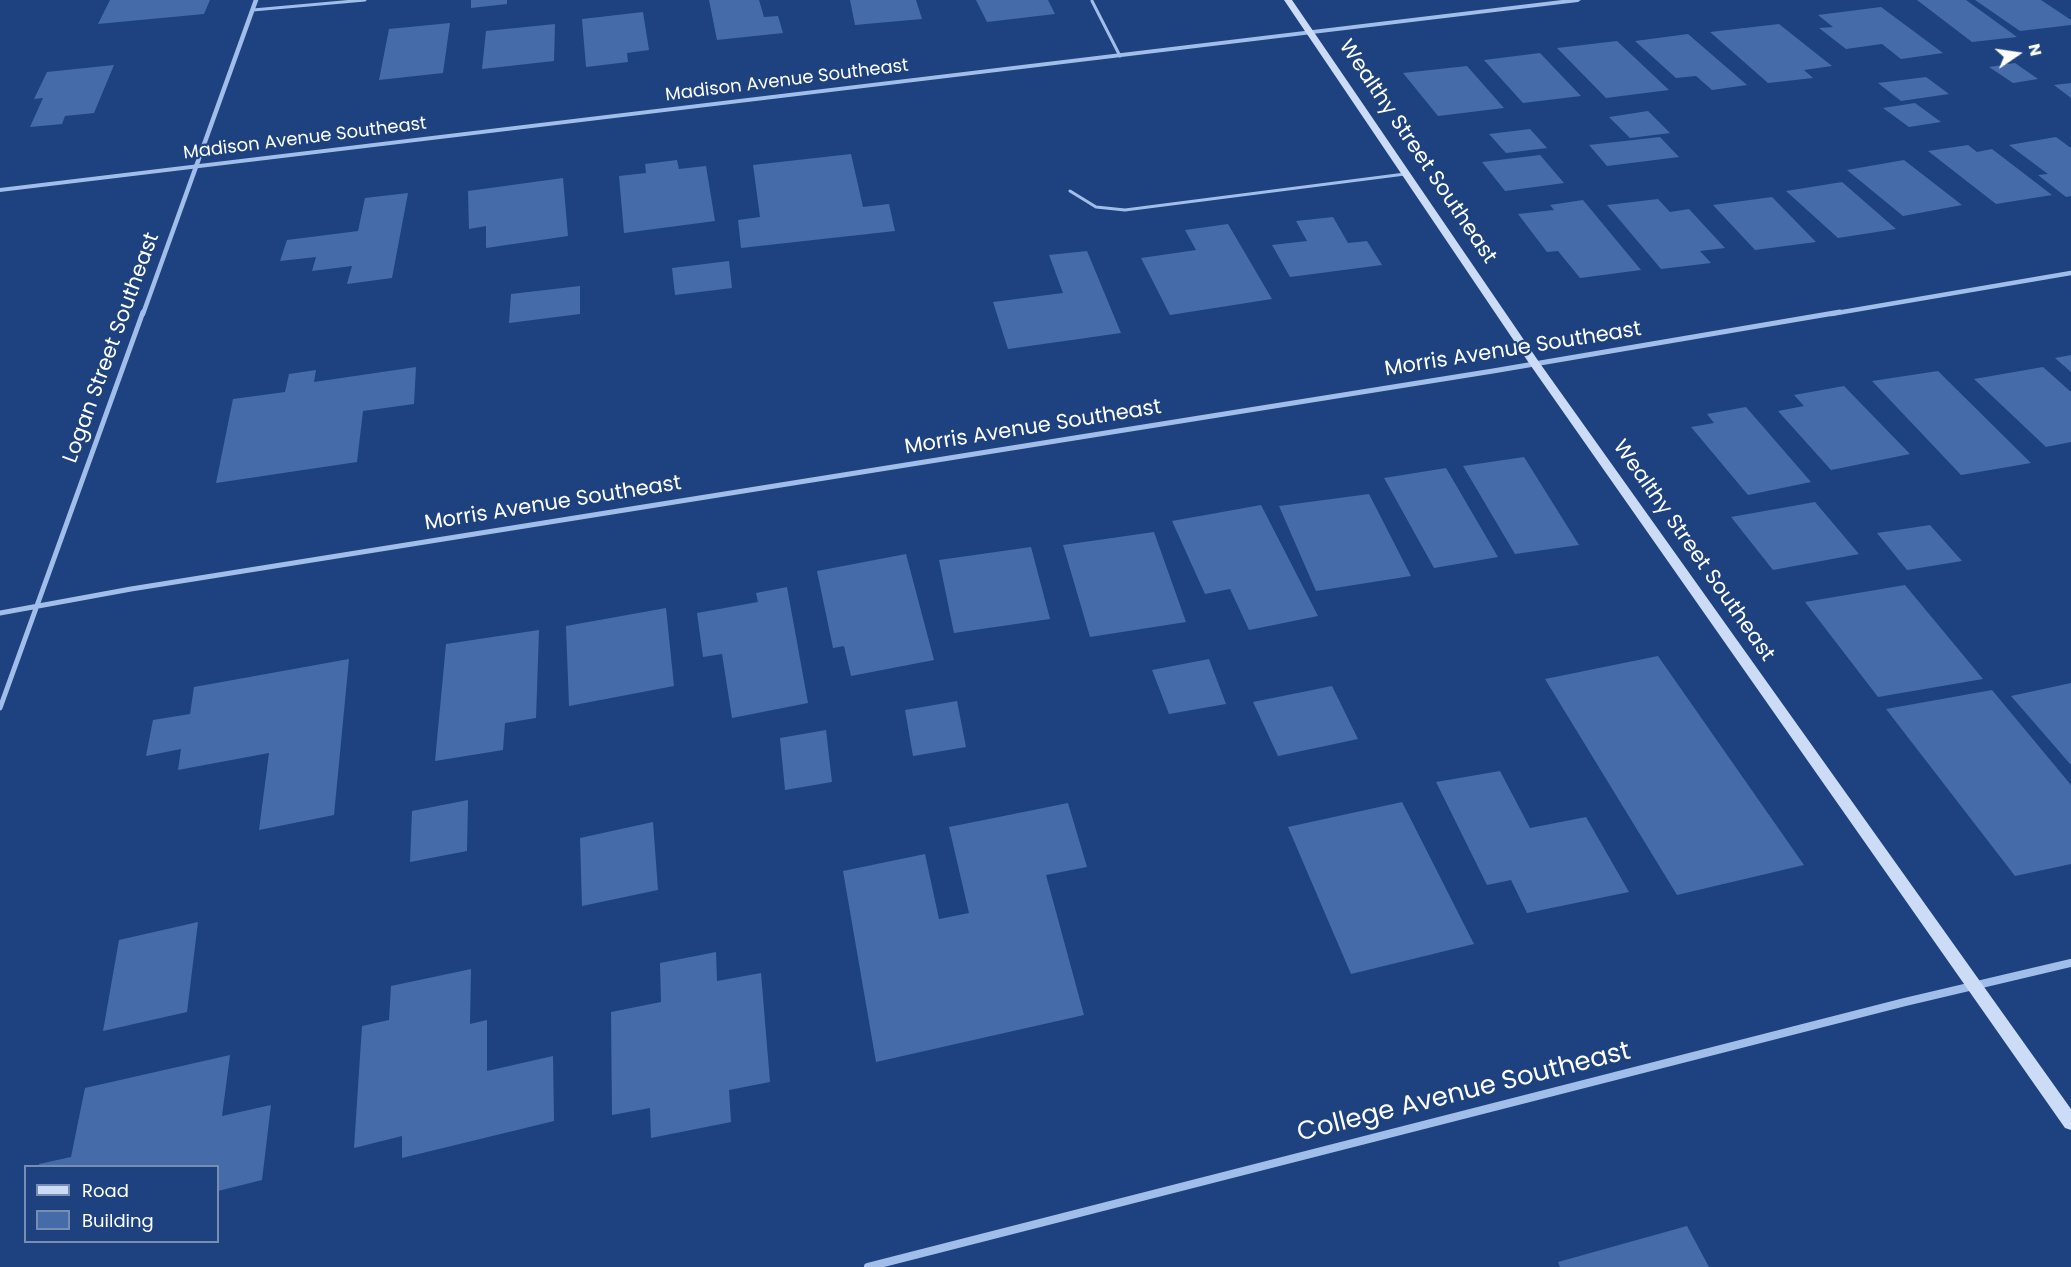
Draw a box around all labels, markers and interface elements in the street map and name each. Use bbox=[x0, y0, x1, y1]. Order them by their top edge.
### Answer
north arrow bbox=[1987, 24, 2047, 84]
street label: Wealthy Street Southeast bbox=[1333, 35, 1501, 269]
text: N bbox=[2022, 41, 2048, 58]
street label: Madison Avenue Southeast bbox=[664, 55, 910, 107]
street label: Madison Avenue Southeast bbox=[182, 113, 428, 165]
street label: Logan Street Southeast bbox=[59, 229, 165, 467]
street label: Morris Avenue Southeast bbox=[1383, 317, 1643, 383]
street label: Morris Avenue Southeast bbox=[903, 395, 1163, 461]
street label: Wealthy Street Southeast bbox=[1607, 435, 1779, 667]
street label: Morris Avenue Southeast bbox=[423, 471, 683, 537]
street label: College Avenue Southeast bbox=[1294, 1036, 1634, 1150]
legend bbox=[24, 1165, 219, 1243]
text: Road bbox=[82, 1178, 129, 1203]
text: Building bbox=[82, 1208, 154, 1233]

